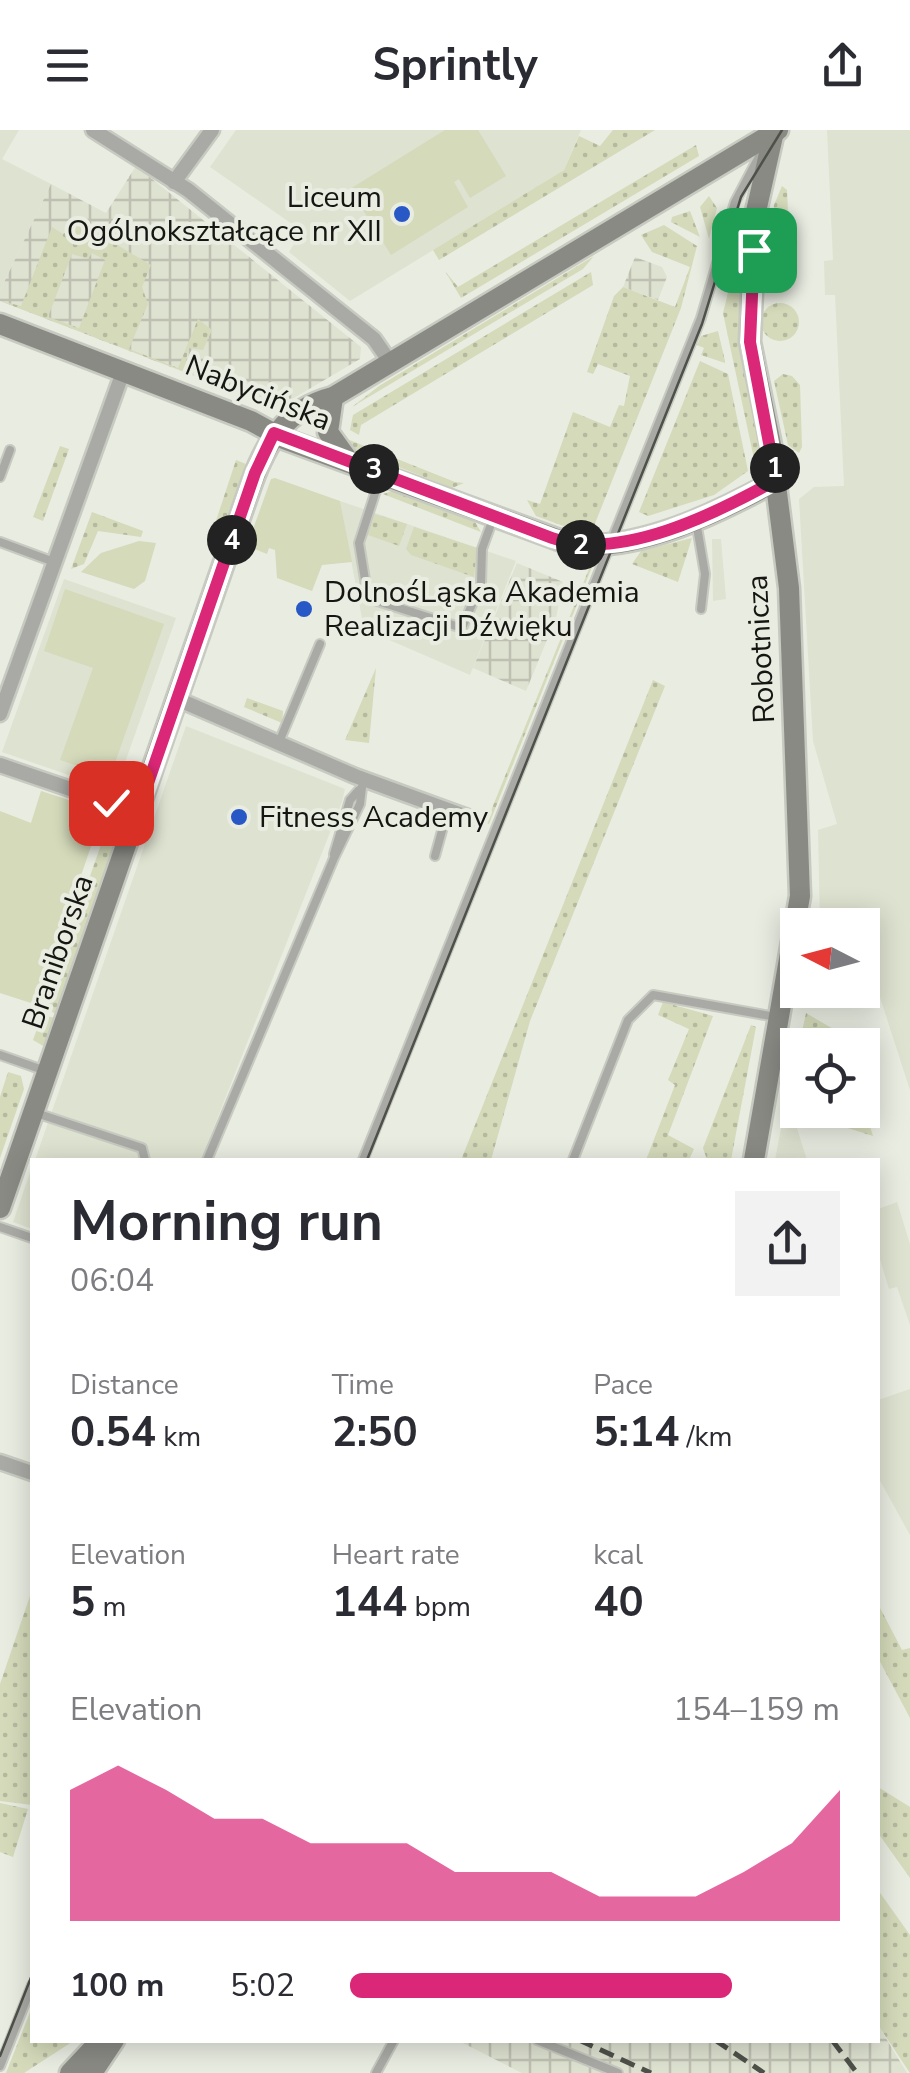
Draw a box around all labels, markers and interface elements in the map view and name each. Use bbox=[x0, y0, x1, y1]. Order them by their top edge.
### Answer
text: Sprintly bbox=[372, 35, 538, 96]
icon: menu bbox=[40, 38, 95, 93]
icon: share bbox=[815, 38, 870, 93]
place label: Liceum Ogólnokształcące nr XII bbox=[67, 177, 382, 252]
marker: Liceum Ogólnokształcące nr XII bbox=[391, 203, 413, 225]
pin bbox=[712, 208, 797, 293]
icon: arrive bbox=[727, 223, 782, 278]
street label: Nabycińska bbox=[179, 345, 337, 441]
pin: 1 bbox=[750, 443, 800, 493]
pin: 3 bbox=[349, 444, 399, 494]
text: 1 bbox=[767, 449, 783, 487]
text: 3 bbox=[366, 450, 382, 488]
pin: 4 bbox=[207, 515, 257, 565]
pin: 2 bbox=[556, 520, 606, 570]
text: 4 bbox=[224, 521, 240, 559]
text: 2 bbox=[573, 526, 589, 564]
place label: DolnośLąska Akademia Realizacji Dźwięku bbox=[324, 572, 640, 647]
street label: Robotnicza bbox=[737, 574, 785, 724]
marker: DolnośLąska Akademia Realizacji Dźwięku bbox=[293, 598, 315, 620]
pin bbox=[69, 761, 154, 846]
icon: check bbox=[84, 776, 139, 831]
place label: Fitness Academy bbox=[259, 797, 489, 838]
marker: Fitness Academy bbox=[228, 806, 250, 828]
street label: Braniborska bbox=[12, 869, 104, 1035]
north arrow bbox=[780, 908, 880, 1008]
map controls bbox=[780, 908, 880, 1128]
button: locate bbox=[780, 1028, 880, 1128]
text: Morning run bbox=[70, 1184, 383, 1259]
button: share bbox=[735, 1191, 840, 1296]
text: 06:04 bbox=[70, 1259, 154, 1302]
text: Distance bbox=[70, 1366, 179, 1404]
text: Time bbox=[332, 1366, 394, 1404]
text: Pace bbox=[593, 1366, 653, 1404]
text: 0.54 bbox=[70, 1404, 156, 1461]
text: 2:50 bbox=[332, 1404, 418, 1461]
text: 5:14 bbox=[593, 1404, 679, 1461]
text: km bbox=[156, 1418, 201, 1456]
text: /km bbox=[679, 1418, 732, 1456]
text: Elevation bbox=[70, 1536, 186, 1574]
text: Heart rate bbox=[332, 1536, 460, 1574]
text: kcal bbox=[593, 1536, 643, 1574]
text: 5 bbox=[70, 1574, 95, 1631]
text: 144 bbox=[332, 1574, 407, 1631]
text: 40 bbox=[593, 1574, 644, 1631]
text: m bbox=[95, 1588, 126, 1626]
text: bpm bbox=[407, 1588, 471, 1626]
text: Elevation bbox=[70, 1688, 203, 1731]
text: 154–159 m bbox=[673, 1688, 840, 1731]
text: 100 m bbox=[70, 1964, 164, 2007]
text: 5:02 bbox=[230, 1964, 295, 2007]

